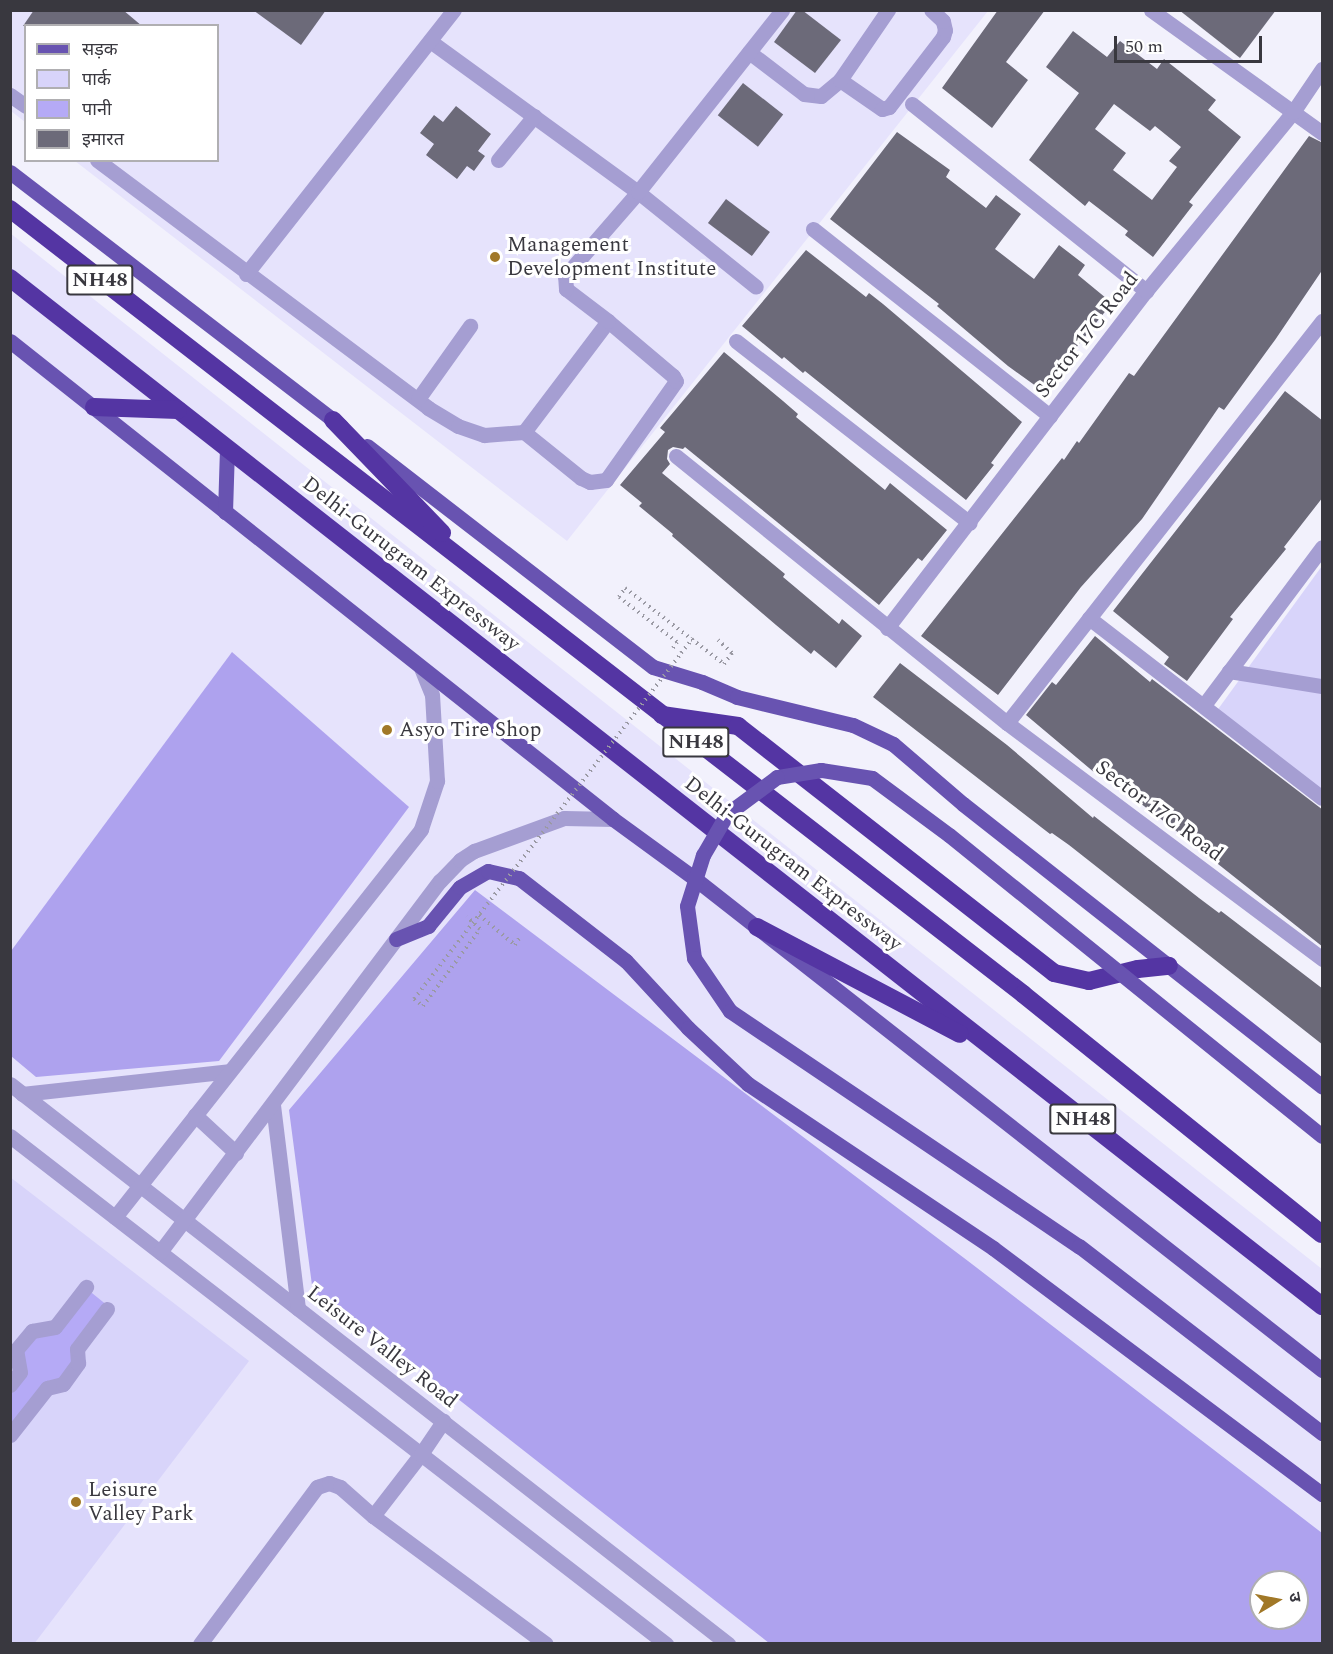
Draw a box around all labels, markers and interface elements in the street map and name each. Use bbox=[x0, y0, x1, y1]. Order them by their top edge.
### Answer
legend bbox=[24, 24, 219, 162]
scale bar bbox=[1117, 24, 1266, 62]
text: 50 m bbox=[1125, 33, 1163, 60]
text: सड़क bbox=[82, 36, 118, 63]
text: पार्क bbox=[82, 66, 111, 93]
text: पानी bbox=[82, 96, 112, 123]
text: इमारत bbox=[82, 126, 124, 153]
place label: Management Development Institute bbox=[507, 232, 716, 282]
marker: Management Development Institute bbox=[488, 250, 502, 264]
road number: NH48 bbox=[66, 263, 134, 297]
street label: Sector 17C Road bbox=[1030, 267, 1144, 403]
street label: Delhi-Gurugram Expressway bbox=[297, 471, 525, 657]
place label: Asyo Tire Shop bbox=[399, 717, 541, 743]
marker: Asyo Tire Shop bbox=[380, 723, 394, 737]
road number: NH48 bbox=[662, 725, 730, 759]
street label: Sector 17C Road bbox=[1090, 755, 1228, 867]
street label: Delhi-Gurugram Expressway bbox=[679, 771, 907, 957]
road number: NH48 bbox=[1048, 1102, 1118, 1136]
street label: Leisure Valley Road bbox=[302, 1280, 462, 1414]
place label: Leisure Valley Park bbox=[88, 1477, 194, 1527]
marker: Leisure Valley Park bbox=[69, 1495, 83, 1509]
north arrow bbox=[1249, 1570, 1309, 1630]
text: उ bbox=[1282, 1591, 1307, 1604]

